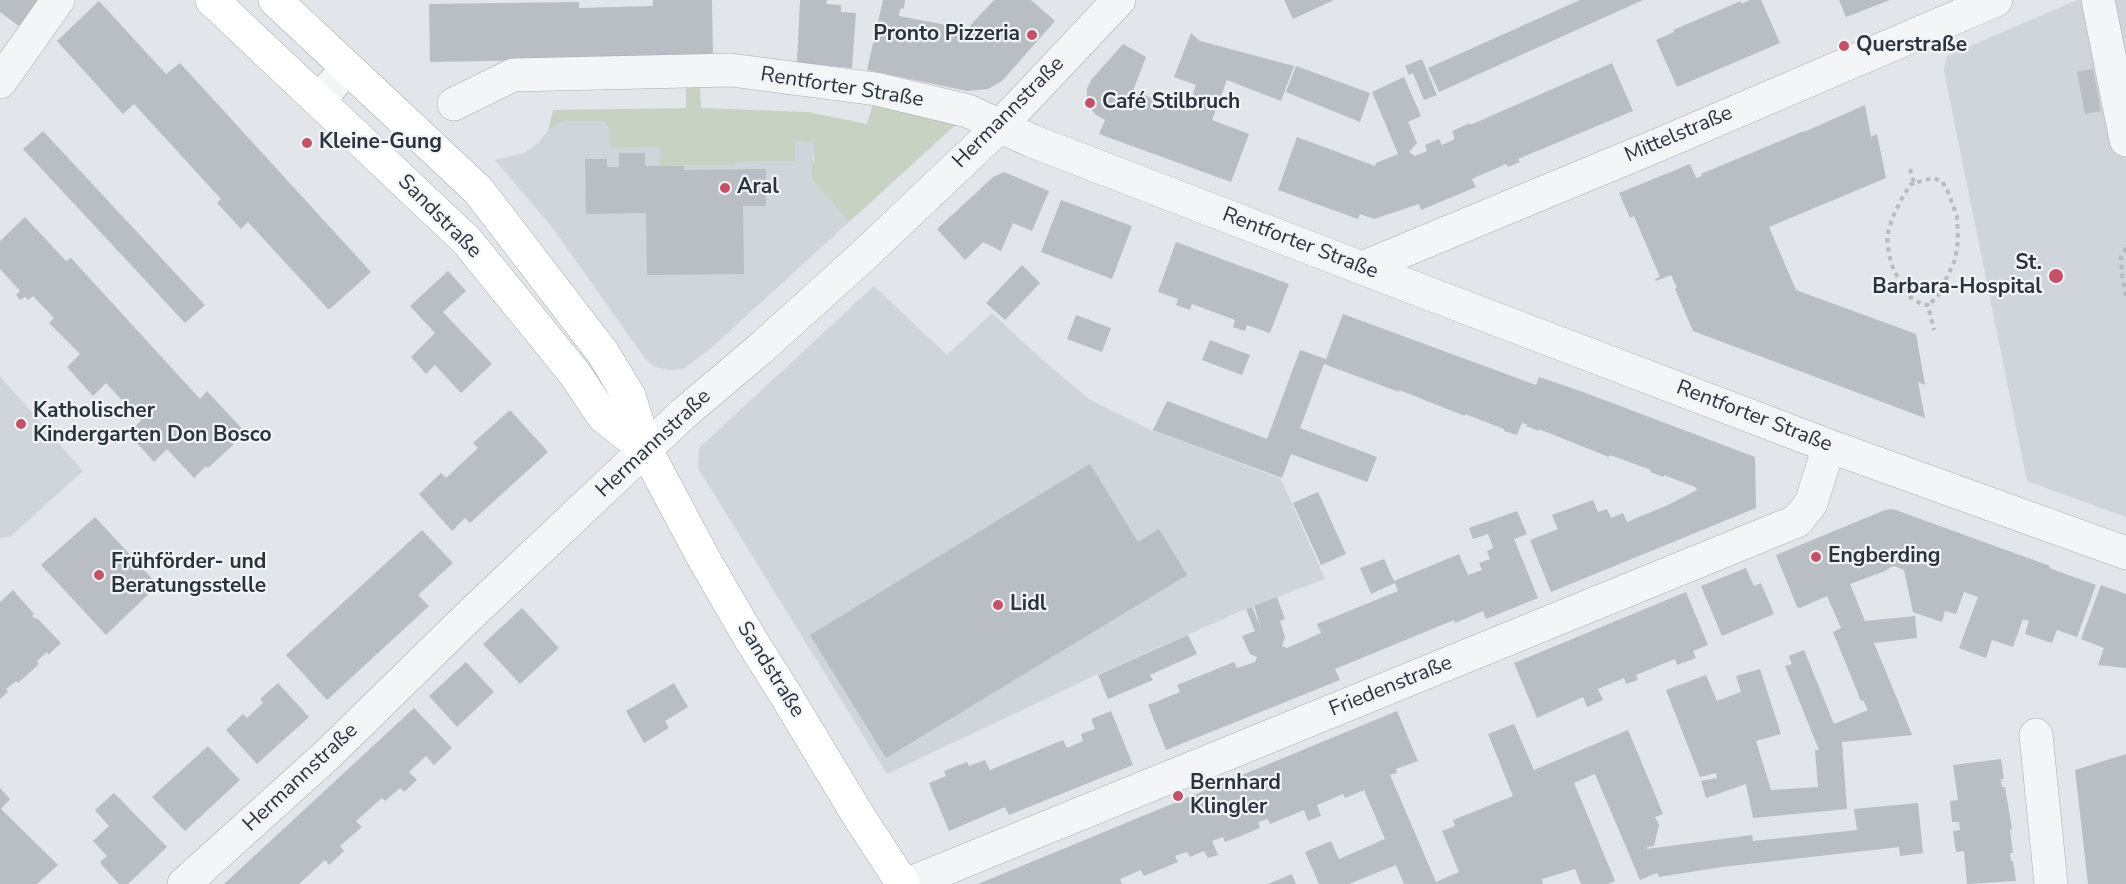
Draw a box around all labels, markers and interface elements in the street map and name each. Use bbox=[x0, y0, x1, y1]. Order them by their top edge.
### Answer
place label: Pronto Pizzeria bbox=[873, 22, 1020, 48]
marker: Pronto Pizzeria bbox=[1025, 28, 1039, 42]
place label: Querstraße bbox=[1856, 33, 1967, 59]
marker: Querstraße bbox=[1837, 39, 1851, 53]
street label: Hermannstraße bbox=[948, 52, 1070, 174]
street label: Rentforter Straße bbox=[759, 63, 925, 113]
place label: Café Stilbruch bbox=[1102, 90, 1240, 116]
marker: Café Stilbruch bbox=[1083, 96, 1097, 110]
street label: Mittelstraße bbox=[1621, 101, 1737, 169]
place label: Kleine-Gung bbox=[319, 130, 442, 156]
marker: Kleine-Gung bbox=[300, 136, 314, 150]
street label: Sandstraße bbox=[392, 170, 486, 264]
place label: Aral bbox=[737, 175, 779, 201]
marker: Aral bbox=[718, 181, 732, 195]
street label: Rentforter Straße bbox=[1218, 203, 1382, 285]
place label: St. Barbara-Hospital bbox=[1872, 251, 2042, 301]
marker: St. Barbara-Hospital bbox=[2047, 267, 2065, 285]
street label: Rentforter Straße bbox=[1672, 376, 1836, 458]
street label: Hermannstraße bbox=[591, 384, 717, 504]
place label: Katholischer Kindergarten Don Bosco bbox=[33, 399, 272, 449]
marker: Katholischer Kindergarten Don Bosco bbox=[14, 417, 28, 431]
place label: Engberding bbox=[1828, 544, 1940, 570]
place label: Frühförder- und Beratungsstelle bbox=[111, 550, 266, 600]
marker: Engberding bbox=[1809, 550, 1823, 564]
marker: Frühförder- und Beratungsstelle bbox=[92, 568, 106, 582]
place label: Lidl bbox=[1010, 592, 1046, 618]
marker: Lidl bbox=[991, 598, 1005, 612]
street label: Sandstraße bbox=[731, 617, 809, 723]
street label: Friedenstraße bbox=[1326, 651, 1456, 723]
street label: Hermannstraße bbox=[238, 718, 364, 838]
place label: Bernhard Klingler bbox=[1190, 771, 1281, 821]
marker: Bernhard Klingler bbox=[1171, 789, 1185, 803]

